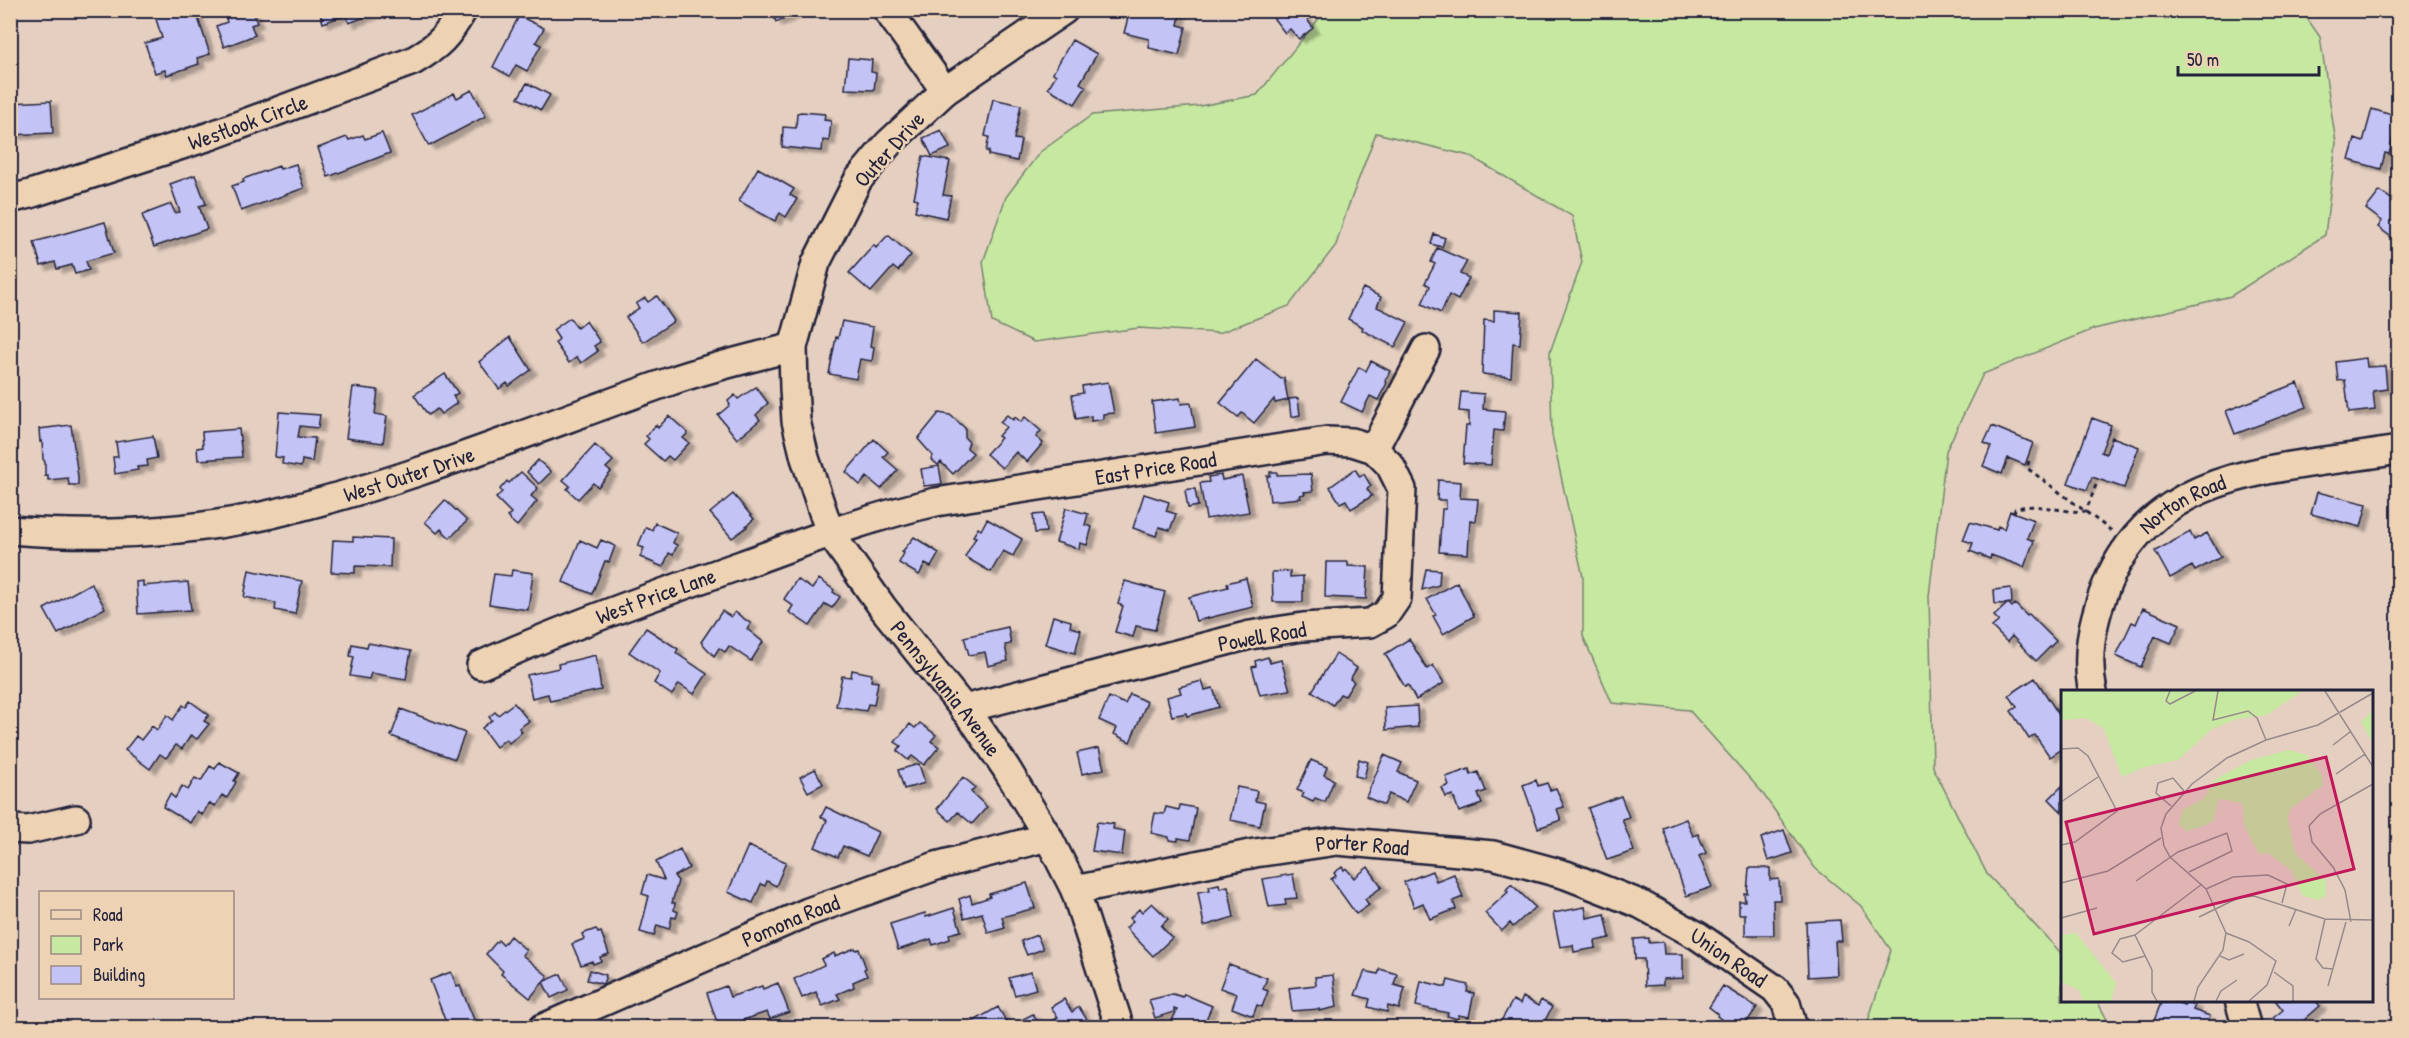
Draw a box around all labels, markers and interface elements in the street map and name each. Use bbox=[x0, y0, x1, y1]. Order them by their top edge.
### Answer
scale bar bbox=[2178, 39, 2319, 77]
text: 50 m bbox=[2187, 47, 2219, 72]
street label: Westlook Circle bbox=[184, 86, 312, 157]
street label: Outer Drive bbox=[847, 104, 931, 193]
street label: West Outer Drive bbox=[340, 439, 478, 509]
street label: East Price Road bbox=[1093, 443, 1219, 492]
street label: Norton Road bbox=[2132, 467, 2230, 540]
street label: West Price Lane bbox=[592, 560, 720, 631]
street label: Powell Road bbox=[1216, 613, 1309, 658]
street label: Pennsylvania Avenue bbox=[884, 614, 1009, 762]
inset map bbox=[2061, 690, 2373, 1002]
street label: Porter Road bbox=[1313, 826, 1411, 862]
street label: Pomona Road bbox=[737, 887, 844, 954]
legend bbox=[39, 891, 234, 999]
text: Road bbox=[93, 902, 123, 927]
street label: Union Road bbox=[1685, 920, 1773, 994]
text: Park bbox=[93, 932, 124, 957]
text: Building bbox=[93, 962, 145, 987]

